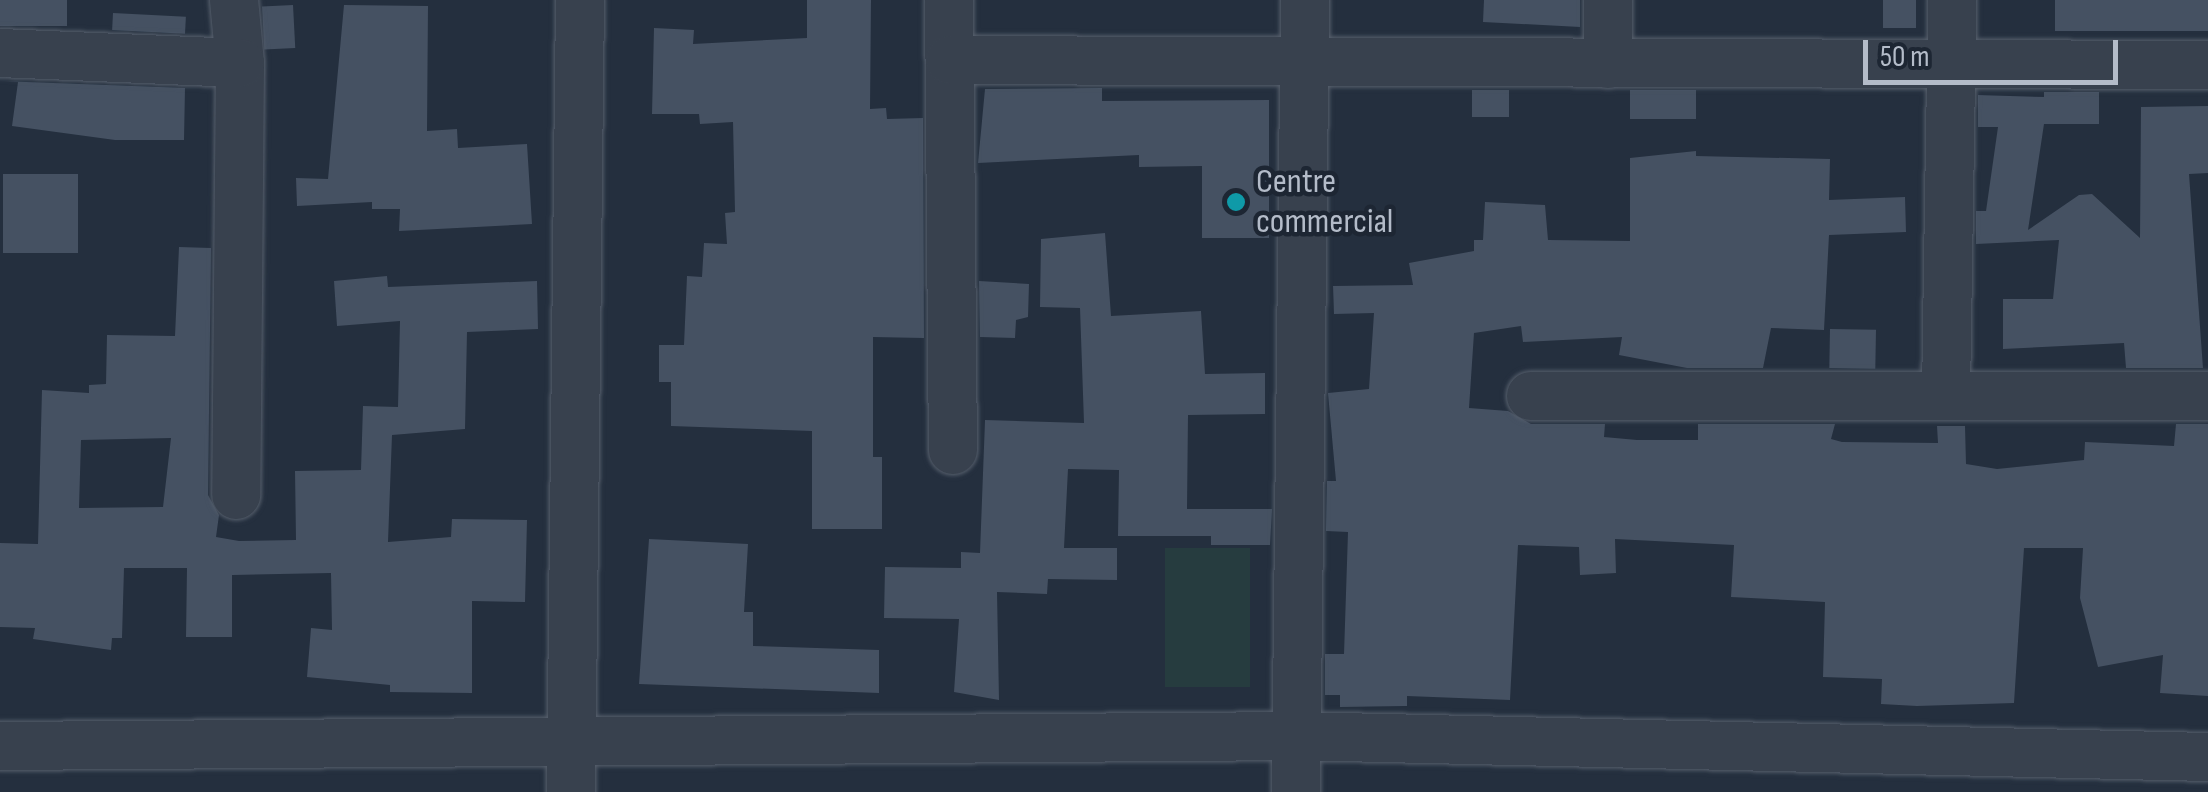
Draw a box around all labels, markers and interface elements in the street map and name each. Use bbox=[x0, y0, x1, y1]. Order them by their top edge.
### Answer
scale bar bbox=[1868, 20, 2123, 82]
text: 50 m bbox=[1880, 39, 1929, 75]
place label: Centre commercial bbox=[1256, 161, 1393, 243]
marker: Centre commercial bbox=[1225, 191, 1247, 213]

